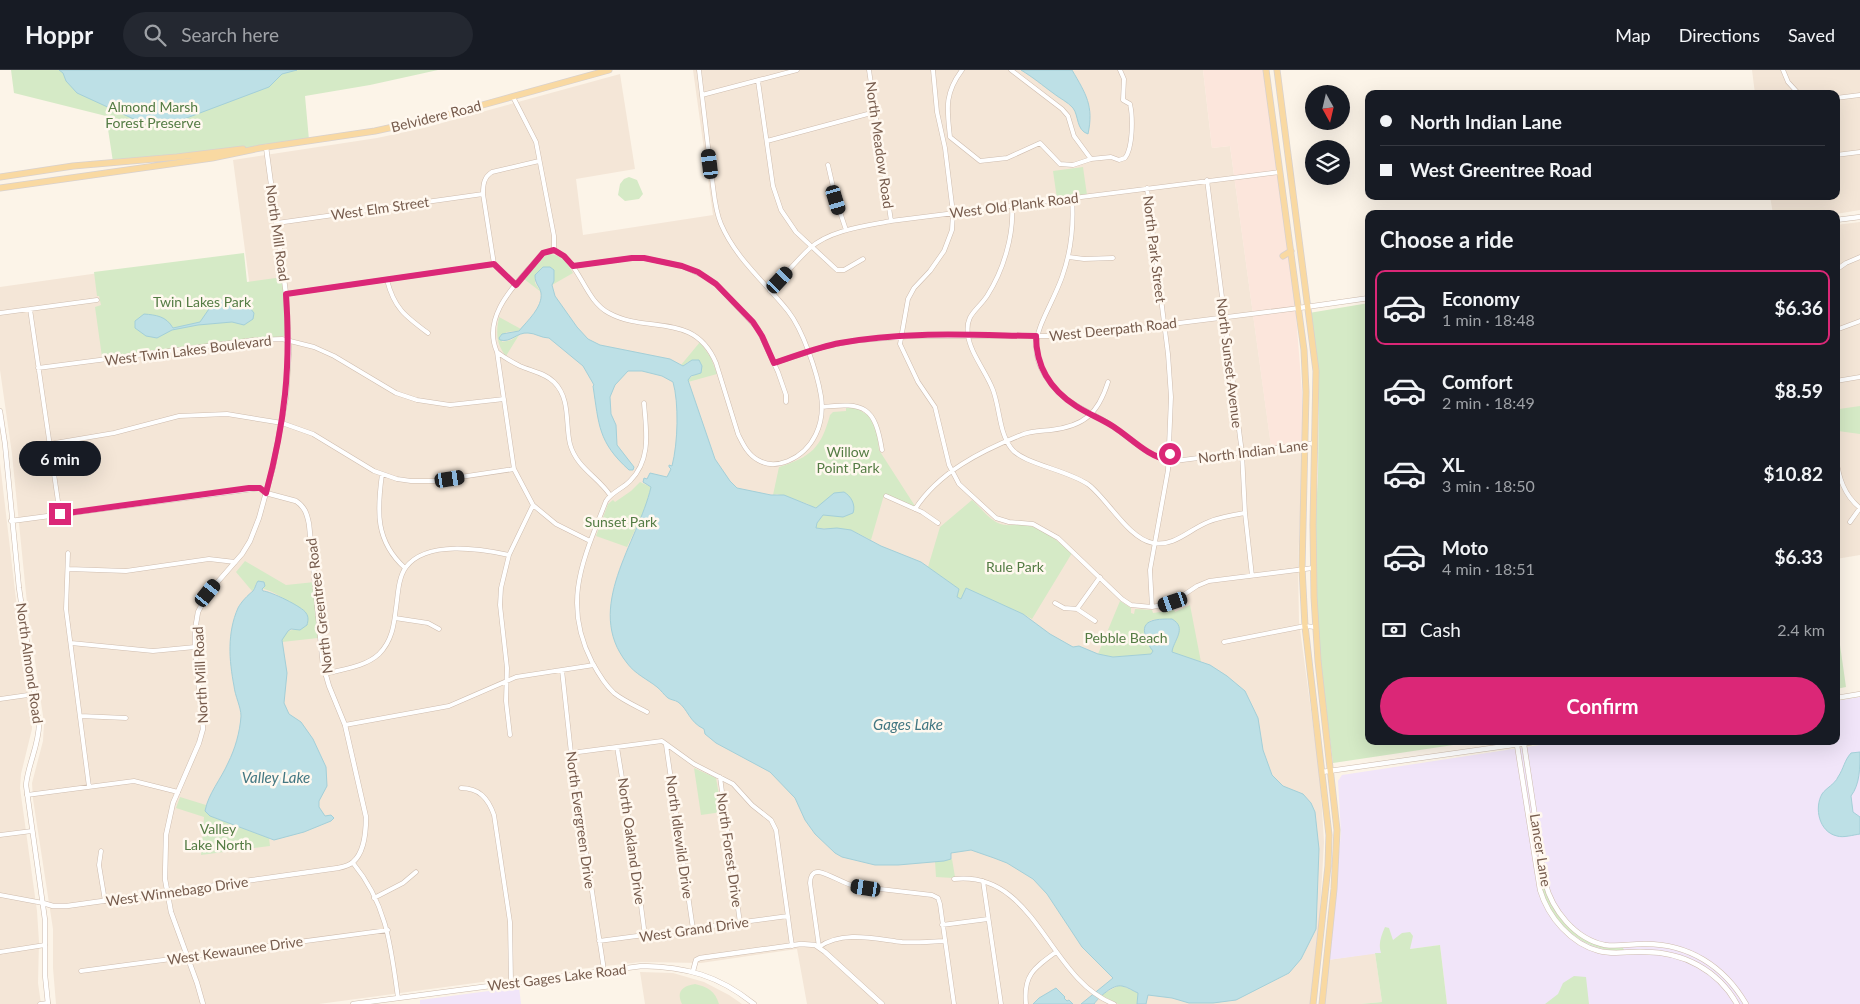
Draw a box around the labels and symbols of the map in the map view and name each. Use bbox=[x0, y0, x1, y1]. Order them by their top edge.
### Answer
street label: North Meadow Road bbox=[863, 80, 897, 210]
north arrow bbox=[1305, 85, 1350, 130]
street label: Belvidere Road bbox=[389, 97, 483, 135]
park label: Almond Marsh Forest Preserve bbox=[105, 98, 201, 131]
car bbox=[700, 148, 719, 180]
car bbox=[824, 183, 847, 217]
street label: North Mill Road bbox=[263, 184, 293, 282]
street label: West Old Plank Road bbox=[949, 189, 1079, 221]
street label: West Elm Street bbox=[330, 193, 430, 223]
street label: North Park Street bbox=[1140, 195, 1170, 303]
car bbox=[764, 264, 795, 296]
park label: Twin Lakes Park bbox=[153, 293, 252, 310]
street label: North Sunset Avenue bbox=[1214, 297, 1246, 429]
street label: West Deerpath Road bbox=[1048, 314, 1178, 344]
street label: West Twin Lakes Boulevard bbox=[104, 331, 272, 369]
street label: North Indian Lane bbox=[1197, 436, 1309, 466]
callout: 6 min bbox=[19, 442, 101, 476]
park label: Willow Point Park bbox=[817, 443, 880, 476]
route start bbox=[1159, 443, 1181, 465]
car bbox=[434, 469, 465, 489]
route end bbox=[49, 503, 71, 525]
park label: Sunset Park bbox=[585, 513, 658, 530]
street label: North Greentree Road bbox=[302, 537, 336, 675]
park label: Rule Park bbox=[986, 558, 1045, 575]
car bbox=[192, 577, 223, 609]
car bbox=[1156, 590, 1189, 614]
street label: North Almond Road bbox=[13, 601, 47, 725]
street label: North Mill Road bbox=[189, 626, 211, 724]
park label: Pebble Beach bbox=[1084, 629, 1168, 646]
water label: Gages Lake bbox=[873, 715, 943, 733]
street label: North Evergreen Drive bbox=[563, 750, 599, 890]
water label: Valley Lake bbox=[242, 768, 310, 786]
street label: North Idlewild Drive bbox=[663, 774, 697, 900]
street label: North Oakland Drive bbox=[615, 776, 649, 906]
street label: North Forest Drive bbox=[714, 792, 746, 908]
street label: Lancer Lane bbox=[1527, 812, 1555, 888]
park label: Valley Lake North bbox=[184, 820, 252, 853]
street label: West Winnebago Drive bbox=[105, 873, 249, 909]
car bbox=[850, 878, 881, 898]
street label: West Grand Drive bbox=[638, 913, 750, 945]
street label: West Kewaunee Drive bbox=[166, 932, 304, 968]
street label: West Gages Lake Road bbox=[486, 960, 628, 994]

